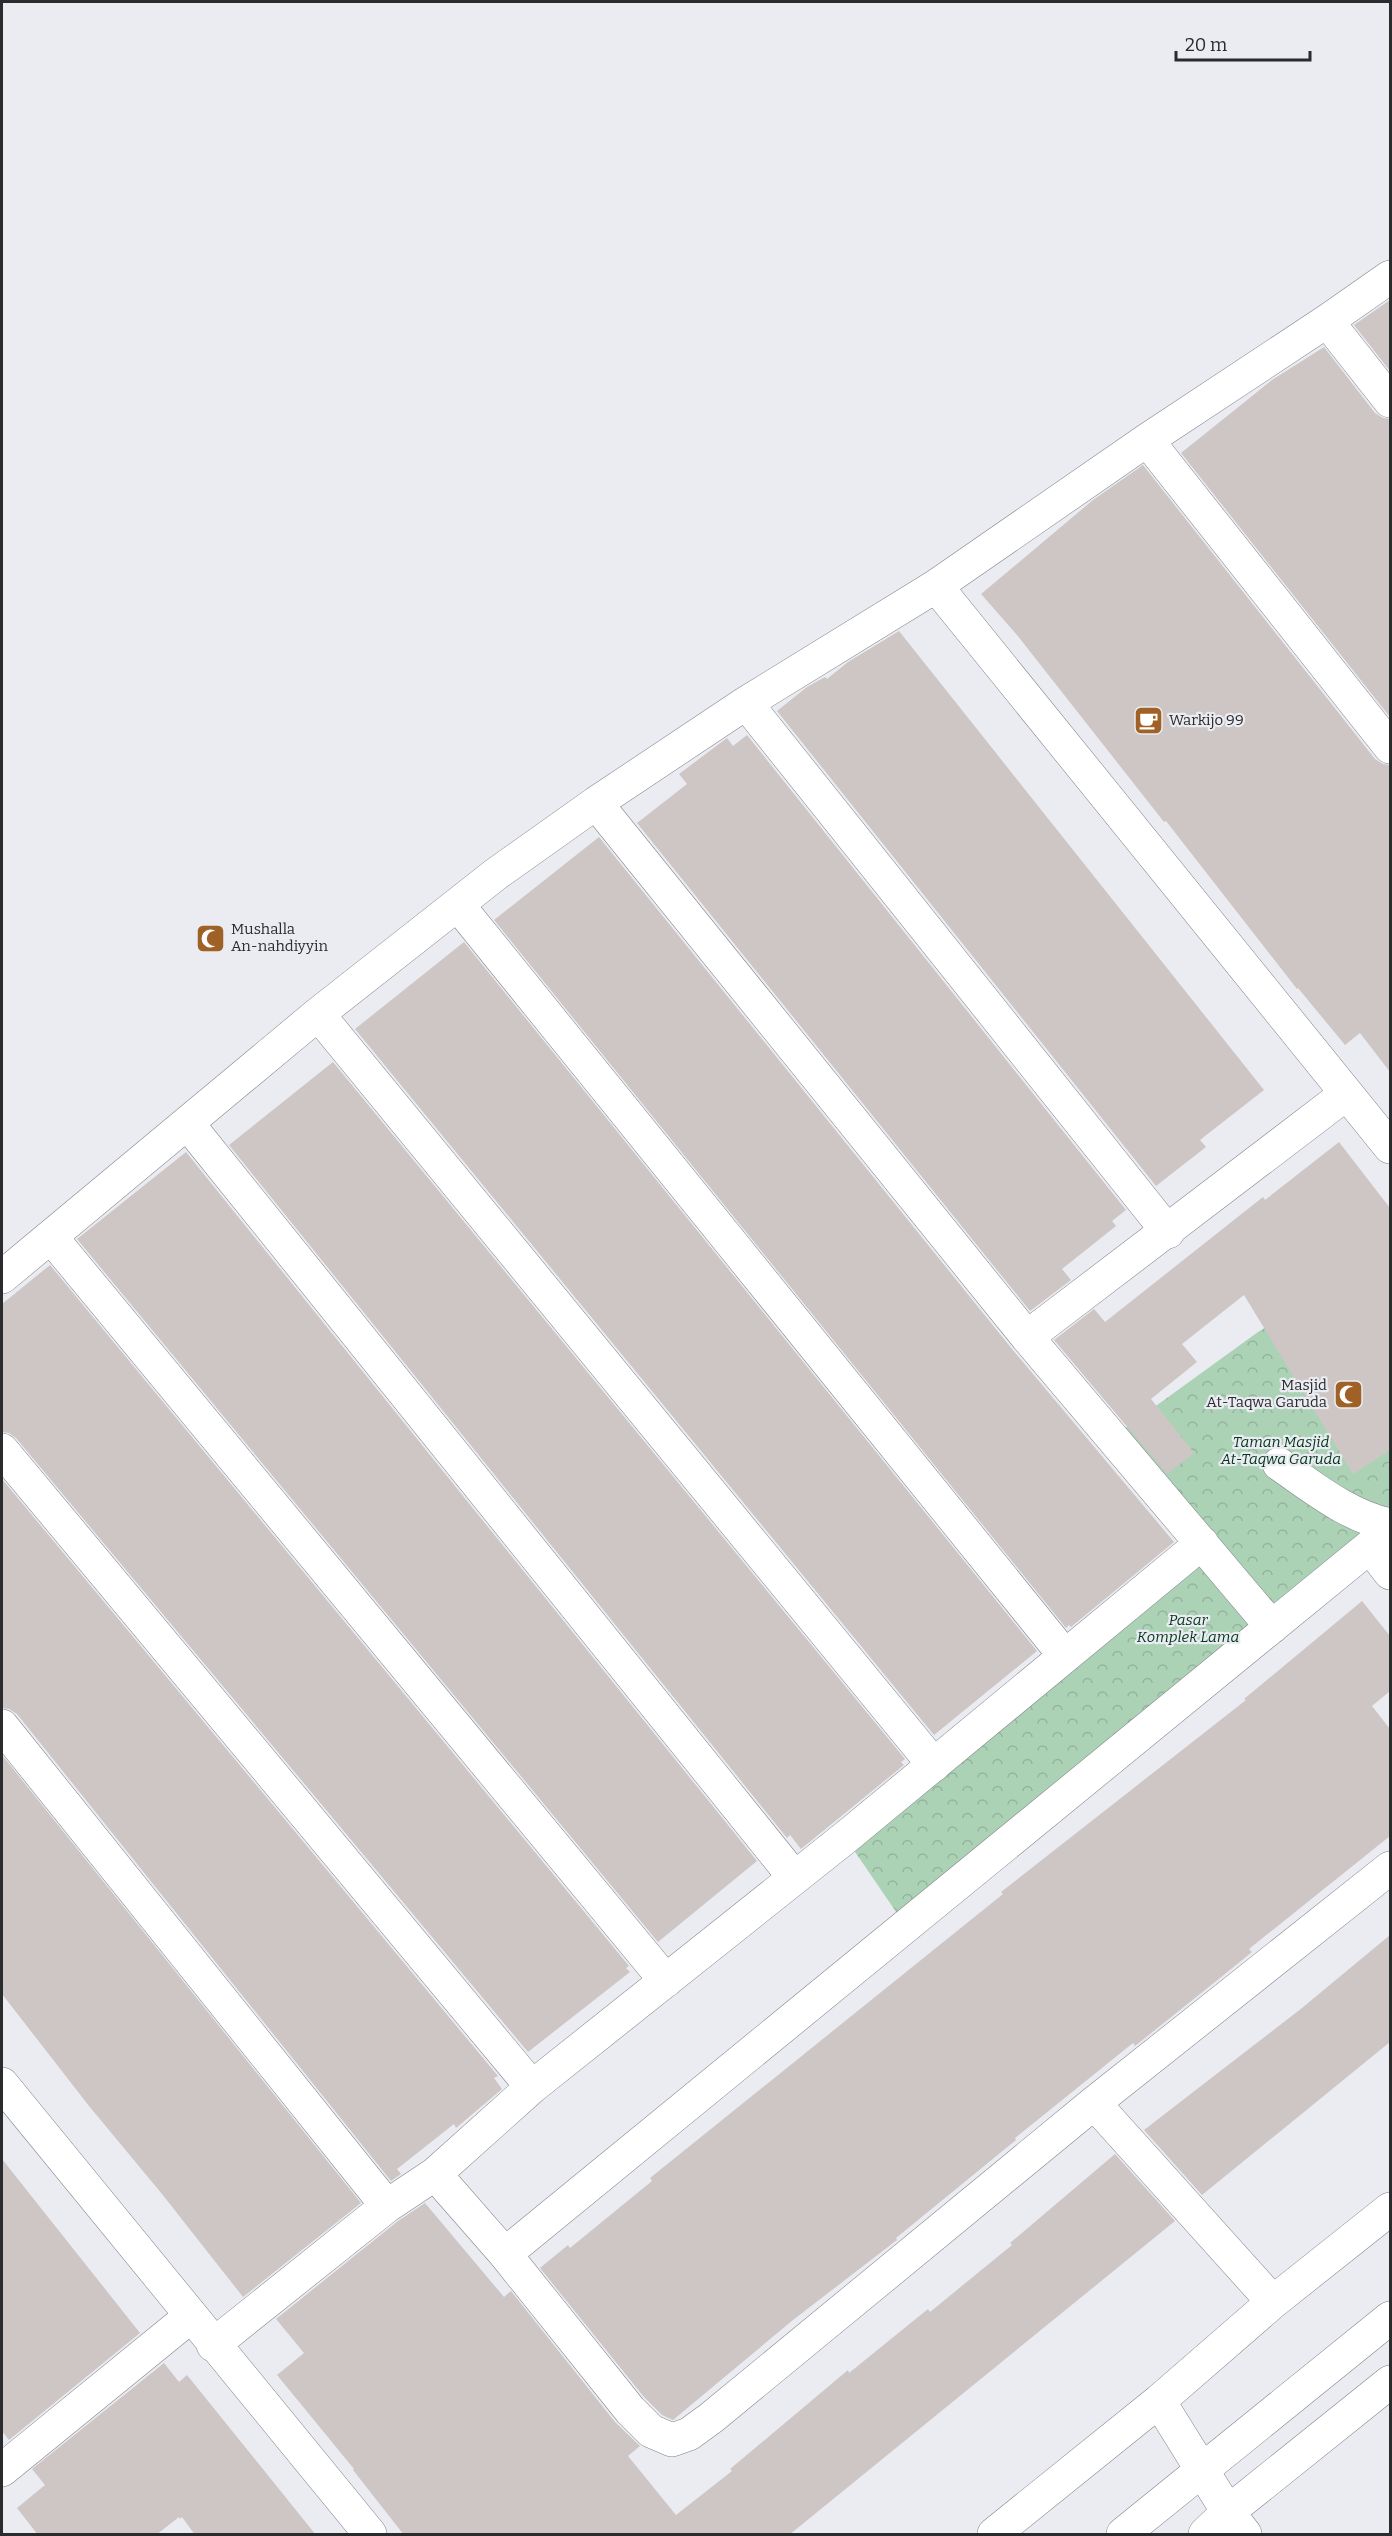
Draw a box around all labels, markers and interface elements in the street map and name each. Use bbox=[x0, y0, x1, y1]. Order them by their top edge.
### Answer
scale bar bbox=[1176, 24, 1310, 62]
text: 20 m bbox=[1185, 34, 1227, 56]
cafe icon: Warkijo 99 bbox=[1132, 704, 1164, 736]
place label: Warkijo 99 bbox=[1169, 711, 1244, 729]
place label: Mushalla An-nahdiyyin bbox=[231, 920, 328, 955]
mosque icon: Mushalla An-nahdiyyin bbox=[194, 922, 226, 954]
place label: Masjid At-Taqwa Garuda bbox=[1206, 1376, 1327, 1411]
mosque icon: Masjid At-Taqwa Garuda bbox=[1332, 1378, 1364, 1410]
park label: Taman Masjid At-Taqwa Garuda bbox=[1220, 1433, 1341, 1468]
park label: Pasar Komplek Lama bbox=[1137, 1611, 1239, 1646]

